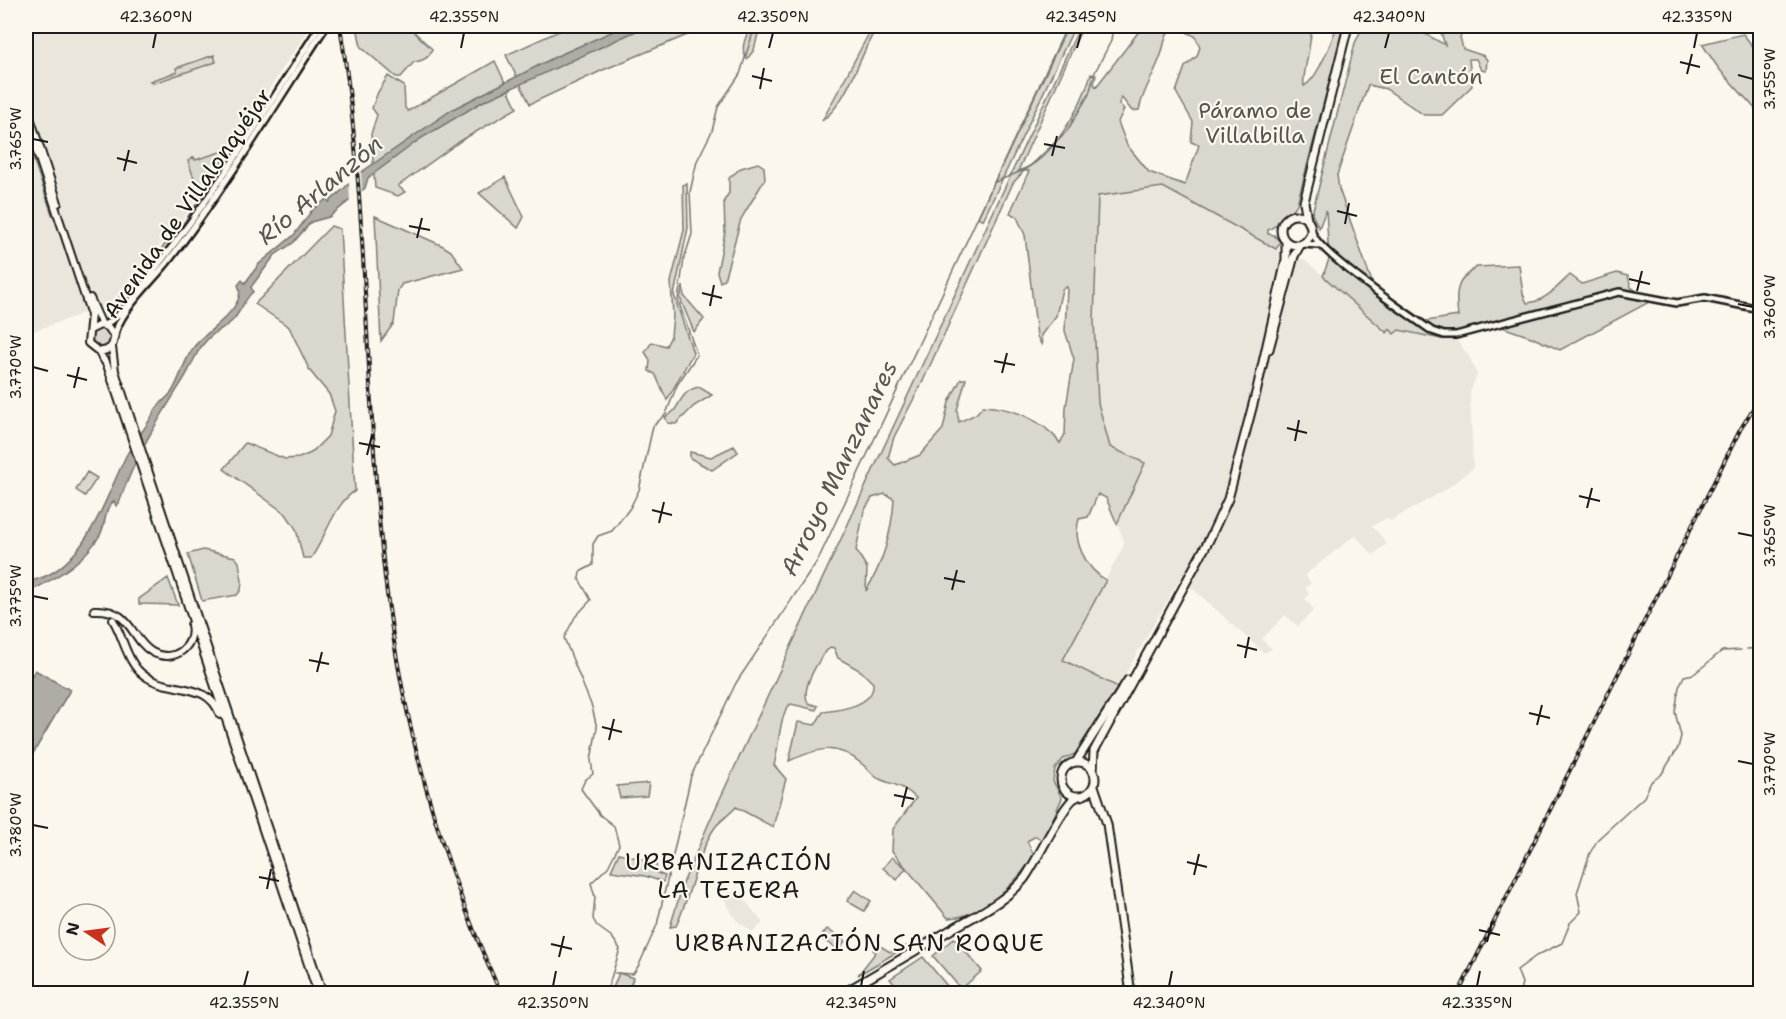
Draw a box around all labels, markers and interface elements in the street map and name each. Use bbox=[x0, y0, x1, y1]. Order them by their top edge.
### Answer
text: 42.360°N bbox=[120, 7, 193, 27]
text: 42.355°N bbox=[429, 7, 499, 27]
text: 42.350°N bbox=[737, 7, 809, 27]
text: 42.345°N bbox=[1045, 7, 1117, 27]
text: 42.340°N bbox=[1352, 7, 1426, 27]
text: 42.335°N bbox=[1661, 7, 1733, 27]
text: 3.755°W bbox=[1760, 48, 1780, 110]
park label: El Cantón bbox=[1379, 62, 1483, 91]
street label: Avenida de Villalonquéjar bbox=[97, 82, 278, 324]
park label: Páramo de Villalbilla bbox=[1198, 96, 1312, 150]
text: 3.765°W bbox=[6, 107, 26, 171]
water label: Río Arlanzón bbox=[251, 128, 389, 252]
text: 3.760°W bbox=[1760, 274, 1780, 340]
text: 3.770°W bbox=[6, 335, 26, 399]
water label: Arroyo Manzanares bbox=[773, 355, 905, 581]
text: 3.765°W bbox=[1760, 504, 1780, 568]
text: 3.775°W bbox=[6, 564, 26, 628]
text: 3.770°W bbox=[1760, 732, 1780, 796]
text: 3.780°W bbox=[6, 792, 26, 858]
district label: URBANIZACIÓN LA TEJERA bbox=[625, 846, 833, 906]
north arrow bbox=[57, 902, 117, 962]
text: N bbox=[61, 920, 85, 937]
district label: URBANIZACIÓN SAN ROQUE bbox=[675, 927, 1045, 959]
text: 42.355°N bbox=[209, 993, 279, 1013]
text: 42.350°N bbox=[517, 993, 589, 1013]
text: 42.345°N bbox=[825, 993, 897, 1013]
text: 42.340°N bbox=[1132, 993, 1206, 1013]
text: 42.335°N bbox=[1441, 993, 1513, 1013]

